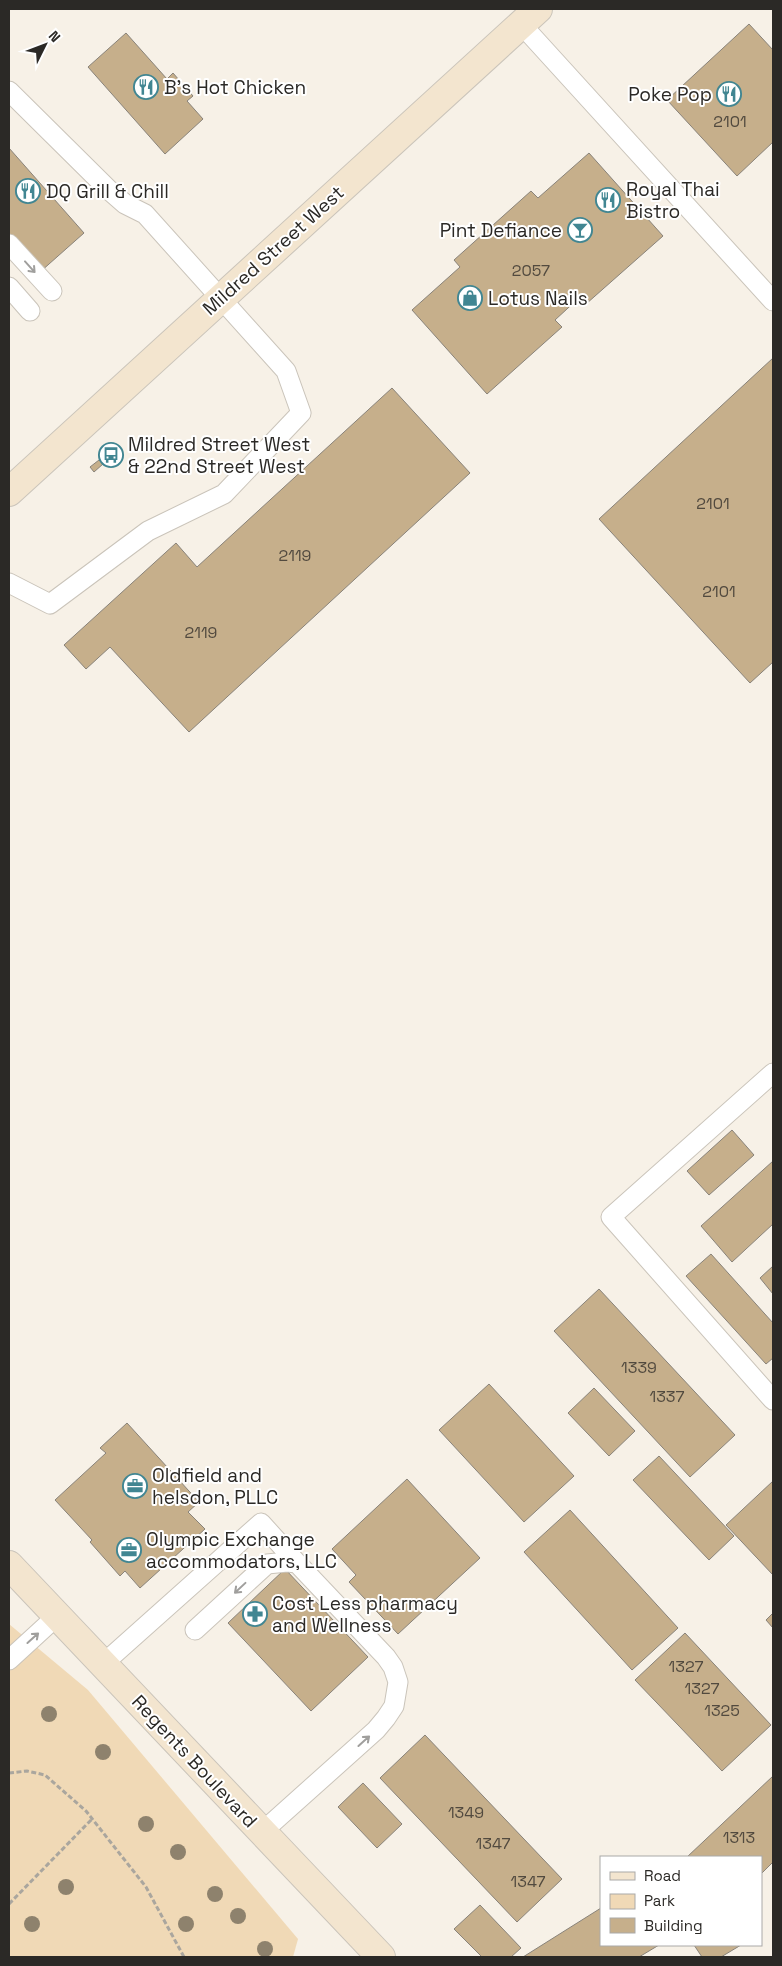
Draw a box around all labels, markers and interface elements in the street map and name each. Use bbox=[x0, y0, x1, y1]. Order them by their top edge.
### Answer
north arrow bbox=[20, 20, 70, 70]
text: N bbox=[45, 27, 64, 46]
restaurant icon: B's Hot Chicken bbox=[133, 74, 159, 100]
place label: B's Hot Chicken bbox=[164, 75, 306, 100]
restaurant icon: Poke Pop bbox=[716, 81, 742, 107]
place label: Poke Pop bbox=[628, 82, 712, 107]
house number: 2101 bbox=[713, 111, 747, 132]
place label: Royal Thai Bistro bbox=[626, 177, 720, 224]
restaurant icon: DQ Grill & Chill bbox=[15, 178, 41, 204]
place label: DQ Grill & Chill bbox=[46, 179, 169, 204]
street label: Mildred Street West bbox=[197, 180, 349, 321]
restaurant icon: Royal Thai Bistro bbox=[595, 187, 621, 213]
bar icon: Pint Defiance bbox=[567, 217, 593, 243]
place label: Pint Defiance bbox=[440, 218, 562, 243]
house number: 2057 bbox=[512, 260, 550, 281]
one-way arrow bbox=[24, 261, 36, 274]
shop icon: Lotus Nails bbox=[457, 285, 483, 311]
place label: Lotus Nails bbox=[488, 286, 588, 311]
place label: Mildred Street West & 22nd Street West bbox=[128, 432, 310, 479]
bus stop icon: Mildred Street West & 22nd Street West bbox=[98, 442, 124, 468]
house number: 2101 bbox=[696, 493, 730, 514]
house number: 2119 bbox=[279, 545, 311, 566]
house number: 2101 bbox=[702, 581, 736, 602]
house number: 2119 bbox=[185, 622, 217, 643]
house number: 1339 bbox=[621, 1357, 657, 1378]
house number: 1337 bbox=[649, 1386, 685, 1407]
place label: Oldfield and helsdon, PLLC bbox=[152, 1463, 278, 1510]
office icon: Oldfield and helsdon, PLLC bbox=[122, 1473, 148, 1499]
place label: Olympic Exchange accommodators, LLC bbox=[146, 1527, 337, 1574]
office icon: Olympic Exchange accommodators, LLC bbox=[116, 1537, 142, 1563]
one-way arrow bbox=[233, 1582, 246, 1594]
place label: Cost Less pharmacy and Wellness bbox=[272, 1591, 458, 1638]
pharmacy icon: Cost Less pharmacy and Wellness bbox=[242, 1601, 268, 1627]
one-way arrow bbox=[26, 1632, 39, 1644]
house number: 1327 bbox=[669, 1656, 703, 1677]
house number: 1327 bbox=[685, 1678, 719, 1699]
street label: Regents Boulevard bbox=[126, 1690, 263, 1833]
house number: 1325 bbox=[704, 1700, 740, 1721]
one-way arrow bbox=[357, 1735, 370, 1747]
house number: 1349 bbox=[448, 1802, 484, 1823]
house number: 1313 bbox=[723, 1827, 755, 1848]
house number: 1347 bbox=[476, 1833, 510, 1854]
legend bbox=[600, 1856, 762, 1946]
text: Road bbox=[644, 1866, 681, 1885]
house number: 1347 bbox=[511, 1871, 545, 1892]
text: Park bbox=[644, 1891, 675, 1910]
text: Building bbox=[644, 1916, 703, 1935]

